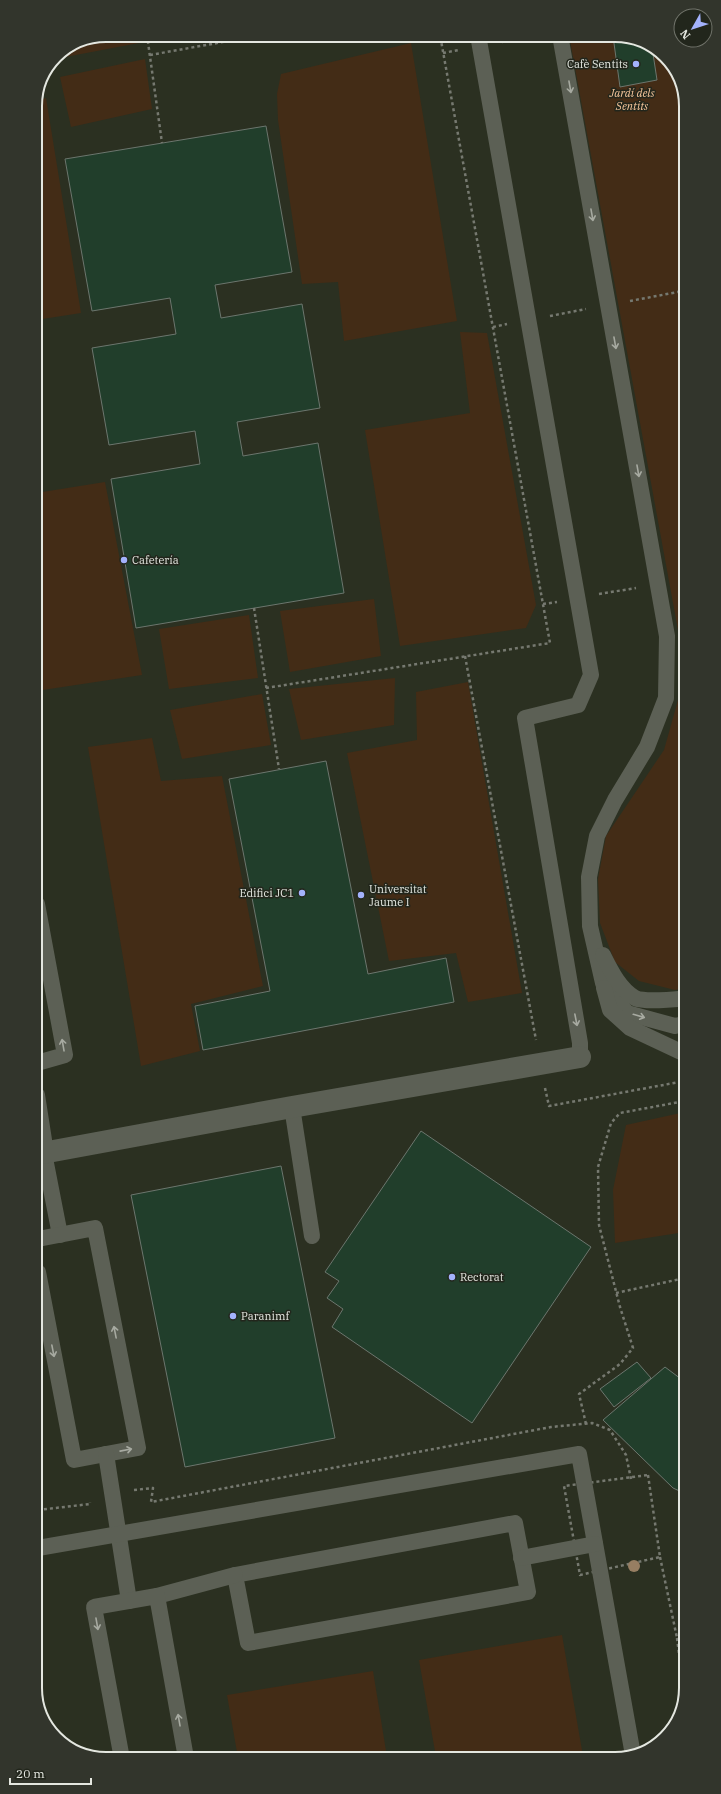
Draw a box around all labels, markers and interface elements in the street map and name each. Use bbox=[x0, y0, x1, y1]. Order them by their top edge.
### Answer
north arrow bbox=[673, 8, 713, 48]
text: N bbox=[677, 26, 693, 42]
place label: Cafè Sentits bbox=[567, 57, 628, 71]
marker: Cafè Sentits bbox=[631, 59, 641, 69]
one-way arrow bbox=[566, 80, 574, 93]
park label: Jardí dels Sentits bbox=[608, 86, 655, 113]
one-way arrow bbox=[589, 208, 597, 221]
one-way arrow bbox=[611, 336, 619, 349]
one-way arrow bbox=[634, 464, 642, 477]
place label: Cafetería bbox=[132, 553, 179, 567]
marker: Cafetería bbox=[119, 555, 129, 565]
place label: Universitat Jaume I bbox=[369, 882, 427, 909]
place label: Edifici JC1 bbox=[239, 886, 294, 900]
marker: Edifici JC1 bbox=[297, 888, 307, 898]
marker: Universitat Jaume I bbox=[356, 890, 366, 900]
one-way arrow bbox=[572, 1013, 580, 1026]
one-way arrow bbox=[632, 1013, 645, 1020]
one-way arrow bbox=[58, 1039, 66, 1052]
place label: Rectorat bbox=[460, 1270, 504, 1284]
marker: Rectorat bbox=[447, 1272, 457, 1282]
place label: Paranimf bbox=[241, 1309, 291, 1323]
marker: Paranimf bbox=[228, 1311, 238, 1321]
one-way arrow bbox=[111, 1326, 119, 1339]
one-way arrow bbox=[49, 1344, 57, 1357]
one-way arrow bbox=[119, 1446, 132, 1454]
one-way arrow bbox=[93, 1617, 101, 1630]
one-way arrow bbox=[175, 1714, 183, 1727]
scale bar bbox=[10, 1760, 91, 1786]
text: 20 m bbox=[16, 1766, 45, 1781]

